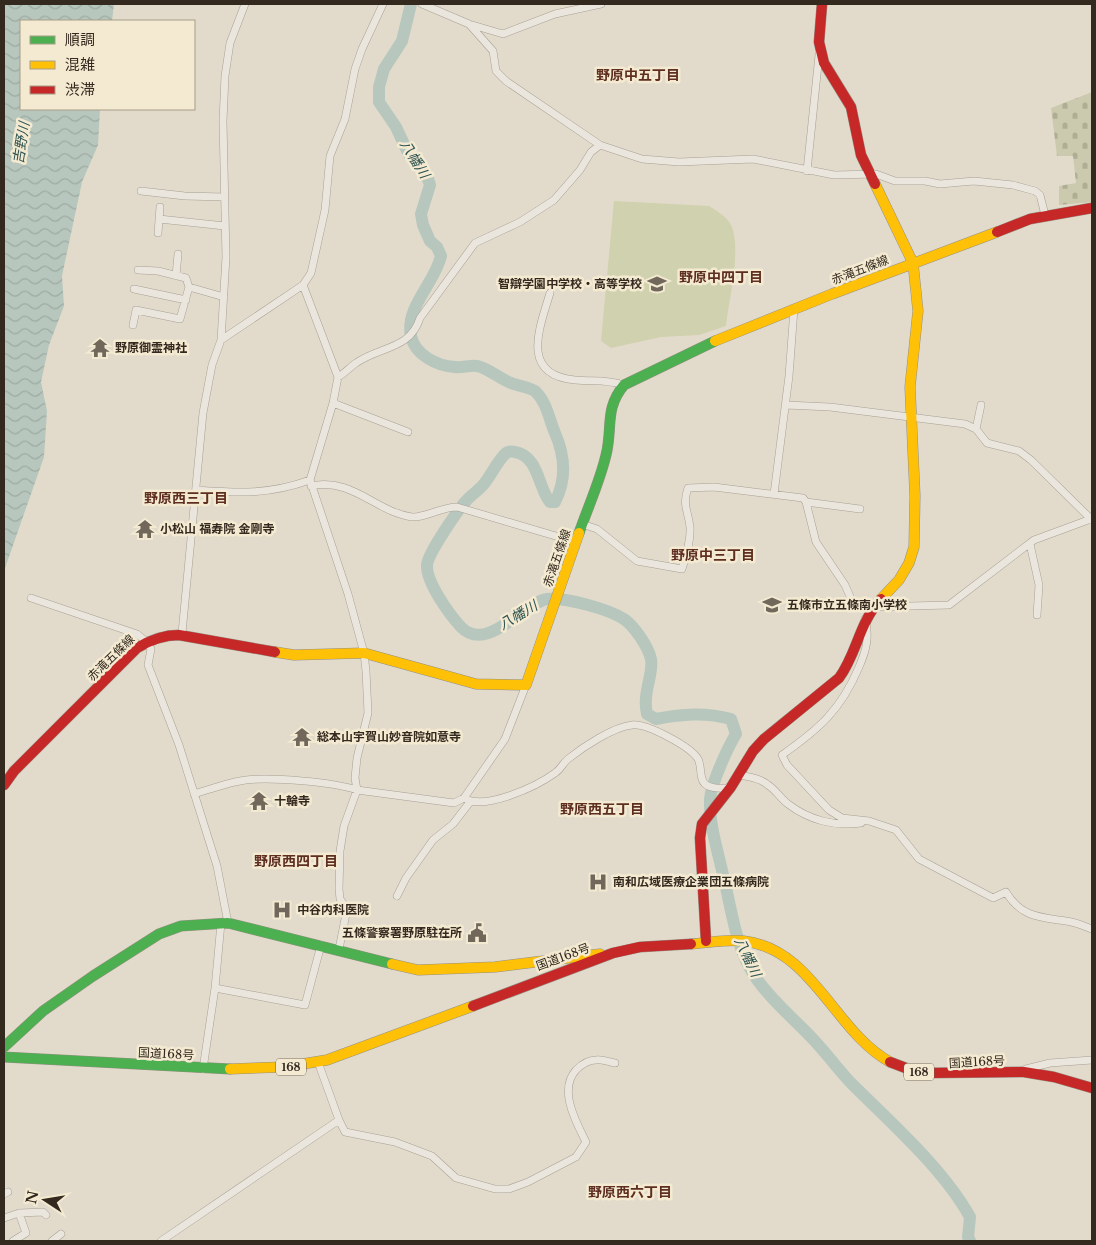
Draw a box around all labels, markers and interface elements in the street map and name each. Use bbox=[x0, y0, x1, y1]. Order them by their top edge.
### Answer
legend bbox=[20, 20, 195, 110]
text: 順調 bbox=[65, 30, 95, 49]
text: 混雑 bbox=[65, 55, 95, 74]
district label: 野原中五丁目 bbox=[596, 66, 680, 84]
text: 渋滞 bbox=[65, 80, 95, 99]
water label: 吉野川 bbox=[9, 119, 33, 165]
water label: 八幡川 bbox=[396, 136, 435, 183]
street label: 赤滝五條線 bbox=[829, 252, 891, 287]
district label: 野原中四丁目 bbox=[679, 268, 763, 286]
school or university icon: 智辯学園中学校・高等学校 bbox=[646, 273, 668, 295]
place label: 智辯学園中学校・高等学校 bbox=[498, 276, 642, 291]
temple icon: 野原御霊神社 bbox=[89, 337, 111, 359]
place label: 野原御霊神社 bbox=[115, 340, 187, 355]
district label: 野原西三丁目 bbox=[144, 489, 228, 507]
temple icon: 小松山 福寿院 金剛寺 bbox=[134, 518, 156, 540]
place label: 小松山 福寿院 金剛寺 bbox=[160, 521, 274, 536]
street label: 赤滝五條線 bbox=[540, 527, 573, 589]
district label: 野原中三丁目 bbox=[671, 546, 755, 564]
school or university icon: 五條市立五條南小学校 bbox=[761, 594, 783, 616]
water label: 八幡川 bbox=[495, 595, 542, 634]
place label: 五條市立五條南小学校 bbox=[787, 597, 907, 612]
street label: 赤滝五條線 bbox=[84, 631, 137, 684]
temple icon: 総本山宇賀山妙音院如意寺 bbox=[291, 726, 313, 748]
place label: 総本山宇賀山妙音院如意寺 bbox=[317, 729, 461, 744]
temple icon: 十輪寺 bbox=[248, 790, 270, 812]
place label: 十輪寺 bbox=[274, 793, 310, 808]
district label: 野原西五丁目 bbox=[560, 800, 644, 818]
district label: 野原西四丁目 bbox=[254, 852, 338, 870]
hospital icon: 南和広域医療企業団五條病院 bbox=[587, 871, 609, 893]
place label: 南和広域医療企業団五條病院 bbox=[613, 874, 769, 889]
hospital icon: 中谷内科医院 bbox=[271, 899, 293, 921]
place label: 中谷内科医院 bbox=[297, 902, 369, 917]
public building icon: 五條警察署野原駐在所 bbox=[466, 922, 488, 944]
place label: 五條警察署野原駐在所 bbox=[342, 925, 462, 940]
water label: 八幡川 bbox=[731, 934, 766, 982]
street label: 国道168号 bbox=[534, 940, 592, 973]
street label: 国道168号 bbox=[138, 1045, 195, 1062]
street label: 国道168号 bbox=[948, 1053, 1005, 1070]
road number: 168 bbox=[276, 1058, 306, 1076]
road number: 168 bbox=[904, 1064, 934, 1080]
north arrow bbox=[20, 1175, 70, 1225]
district label: 野原西六丁目 bbox=[588, 1183, 672, 1201]
text: N bbox=[22, 1189, 42, 1206]

